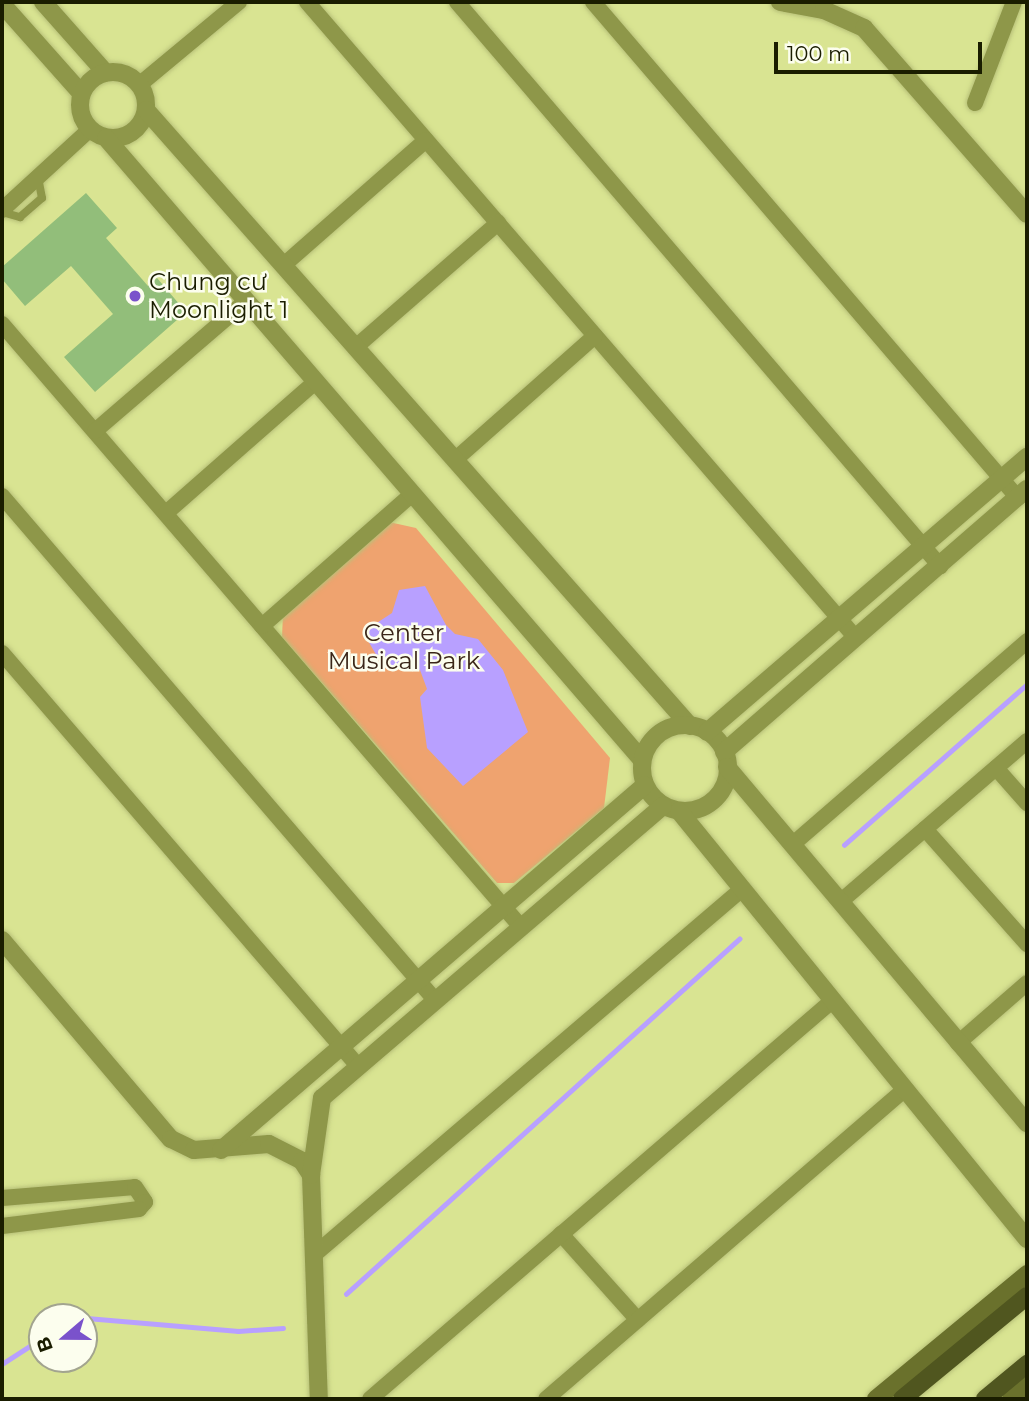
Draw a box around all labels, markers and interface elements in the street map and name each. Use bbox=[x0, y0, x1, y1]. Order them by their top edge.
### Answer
scale bar bbox=[777, 28, 985, 72]
text: 100 m bbox=[787, 41, 850, 66]
place label: Chung cư Moonlight 1 bbox=[149, 268, 289, 324]
marker: Chung cư Moonlight 1 bbox=[127, 288, 143, 304]
park label: Center Musical Park bbox=[328, 619, 480, 675]
north arrow bbox=[28, 1303, 98, 1373]
text: B bbox=[31, 1334, 58, 1355]

